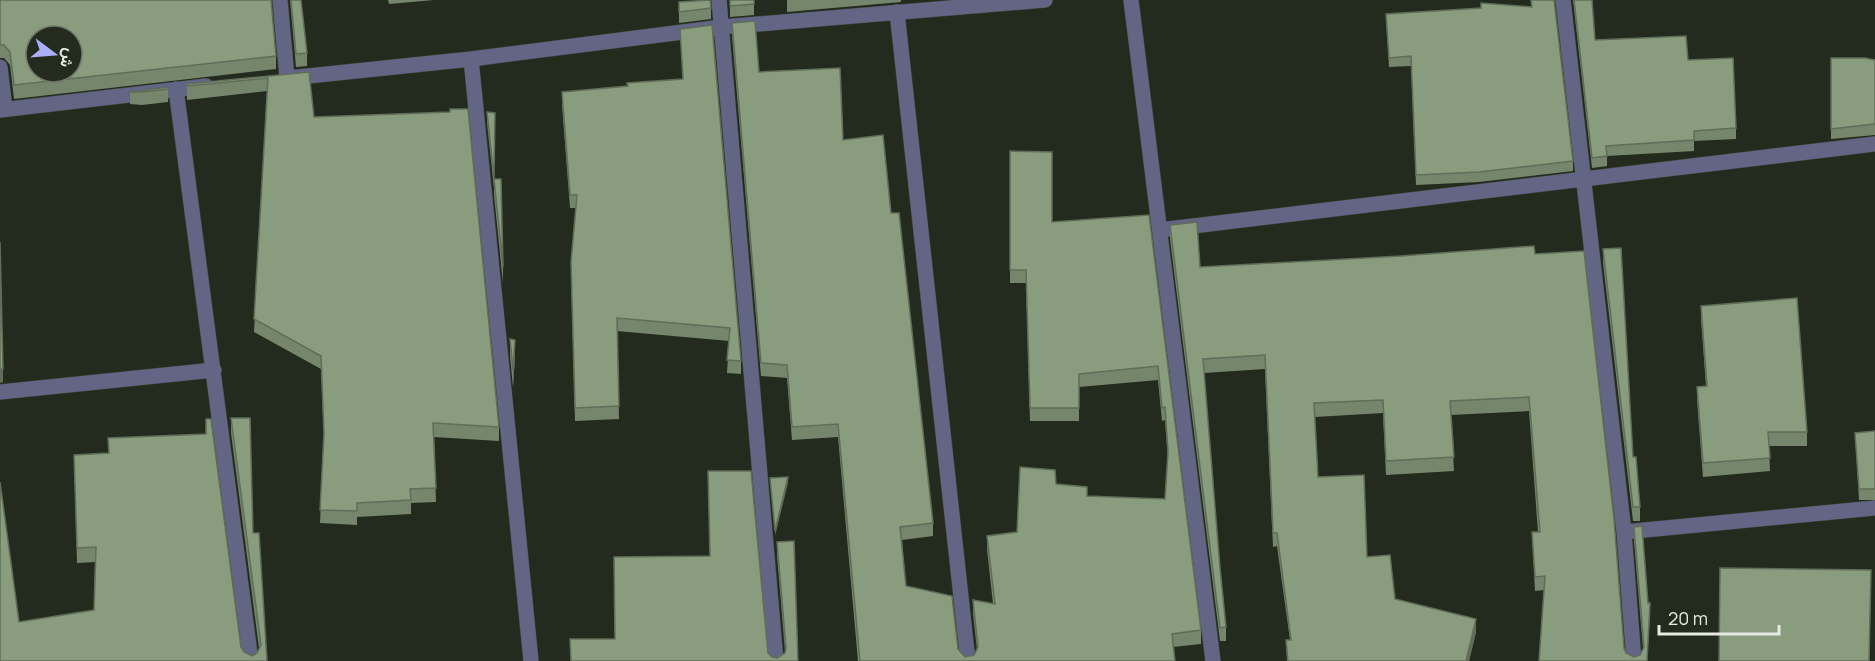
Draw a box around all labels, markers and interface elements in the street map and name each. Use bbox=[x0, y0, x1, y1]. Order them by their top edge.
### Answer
north arrow bbox=[24, 24, 84, 84]
text: ش bbox=[55, 46, 82, 70]
scale bar bbox=[1659, 598, 1779, 636]
text: 20 m bbox=[1668, 606, 1708, 630]

